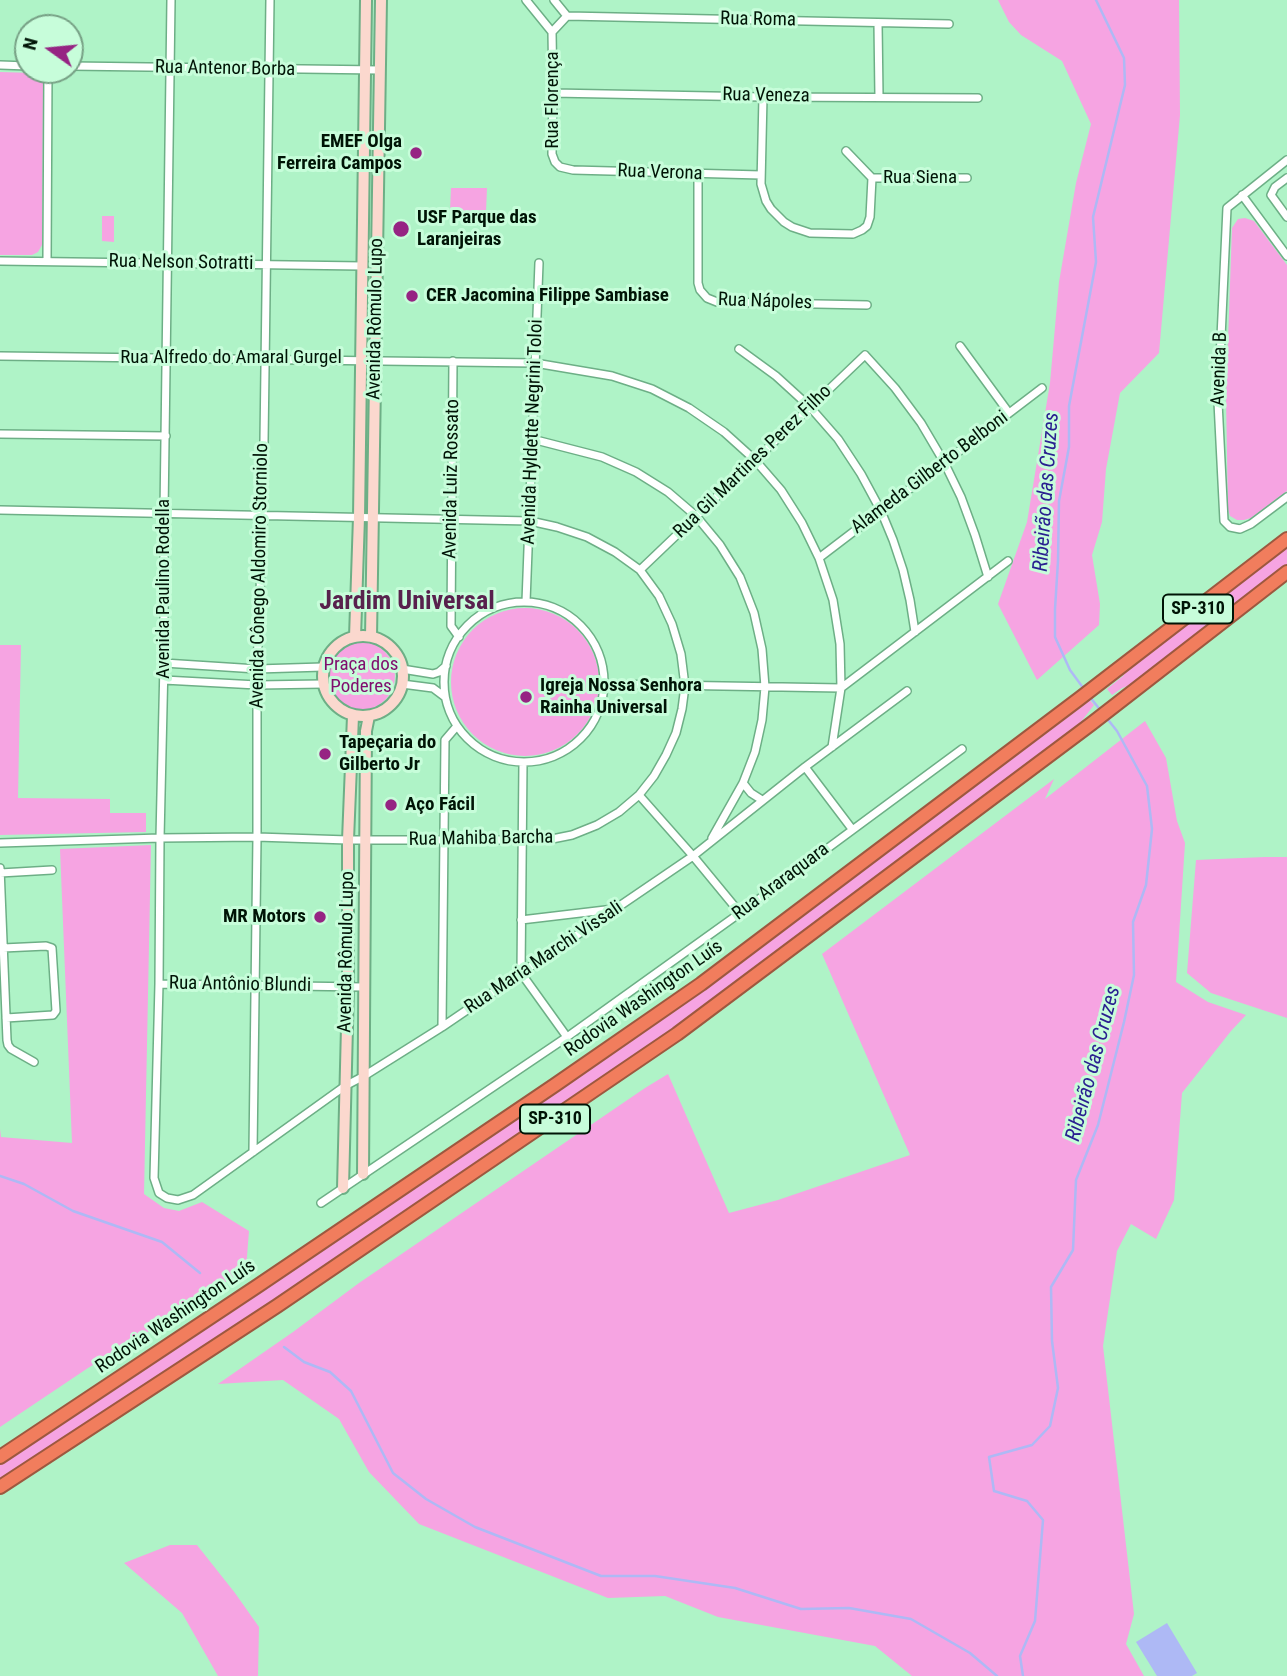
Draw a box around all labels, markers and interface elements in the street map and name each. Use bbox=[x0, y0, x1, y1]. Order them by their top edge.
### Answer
street label: Rua Roma bbox=[720, 8, 796, 32]
north arrow bbox=[14, 14, 84, 84]
text: N bbox=[18, 35, 43, 53]
street label: Rua Florença bbox=[542, 51, 564, 149]
street label: Rua Antenor Borba bbox=[155, 56, 295, 82]
street label: Rua Veneza bbox=[722, 84, 810, 108]
place label: EMEF Olga Ferreira Campos bbox=[277, 131, 402, 175]
marker: EMEF Olga Ferreira Campos bbox=[408, 145, 424, 161]
street label: Rua Verona bbox=[617, 160, 703, 186]
street label: Rua Siena bbox=[883, 167, 957, 189]
place label: USF Parque das Laranjeiras bbox=[417, 207, 537, 251]
marker: USF Parque das Laranjeiras bbox=[391, 219, 411, 239]
street label: Avenida Rômulo Lupo bbox=[363, 238, 389, 400]
street label: Rua Nelson Sotratti bbox=[108, 250, 254, 276]
place label: CER Jacomina Filippe Sambiase bbox=[426, 285, 669, 307]
marker: CER Jacomina Filippe Sambiase bbox=[404, 288, 420, 304]
street label: Rua Nápoles bbox=[717, 289, 813, 315]
street label: Avenida Hyldette Negrini Toloi bbox=[518, 319, 548, 545]
street label: Avenida B bbox=[1207, 332, 1233, 406]
street label: Rua Alfredo do Amaral Gurgel bbox=[120, 347, 342, 369]
street label: Rua Gil Martines Perez Filho bbox=[669, 381, 837, 543]
street label: Avenida Luiz Rossato bbox=[439, 399, 465, 559]
street label: Alameda Gilberto Belboni bbox=[847, 407, 1013, 539]
water label: Ribeirão das Cruzes bbox=[1029, 412, 1065, 572]
street label: Avenida Cônego Aldomiro Storniolo bbox=[246, 443, 274, 709]
street label: Avenida Paulino Rodella bbox=[153, 499, 175, 679]
district label: Jardim Universal bbox=[319, 586, 495, 618]
road number: SP-310 bbox=[1163, 594, 1233, 624]
park label: Praça dos Poderes bbox=[324, 654, 398, 698]
place label: Igreja Nossa Senhora Rainha Universal bbox=[540, 675, 702, 719]
marker: Igreja Nossa Senhora Rainha Universal bbox=[518, 689, 534, 705]
place label: Tapeçaria do Gilberto Jr bbox=[339, 732, 436, 776]
marker: Tapeçaria do Gilberto Jr bbox=[317, 746, 333, 762]
place label: Aço Fácil bbox=[405, 794, 475, 816]
marker: Aço Fácil bbox=[383, 797, 399, 813]
street label: Rua Mahiba Barcha bbox=[408, 826, 554, 852]
street label: Rua Araraquara bbox=[728, 838, 834, 926]
street label: Avenida Rômulo Lupo bbox=[334, 871, 360, 1033]
street label: Rua Maria Marchi Vissali bbox=[461, 897, 627, 1019]
place label: MR Motors bbox=[223, 906, 306, 928]
marker: MR Motors bbox=[312, 909, 328, 925]
street label: Rodovia Washington Luís bbox=[560, 936, 728, 1062]
street label: Rua Antônio Blundi bbox=[169, 972, 311, 998]
water label: Ribeirão das Cruzes bbox=[1061, 984, 1127, 1144]
road number: SP-310 bbox=[520, 1104, 590, 1134]
street label: Rodovia Washington Luís bbox=[92, 1255, 260, 1379]

